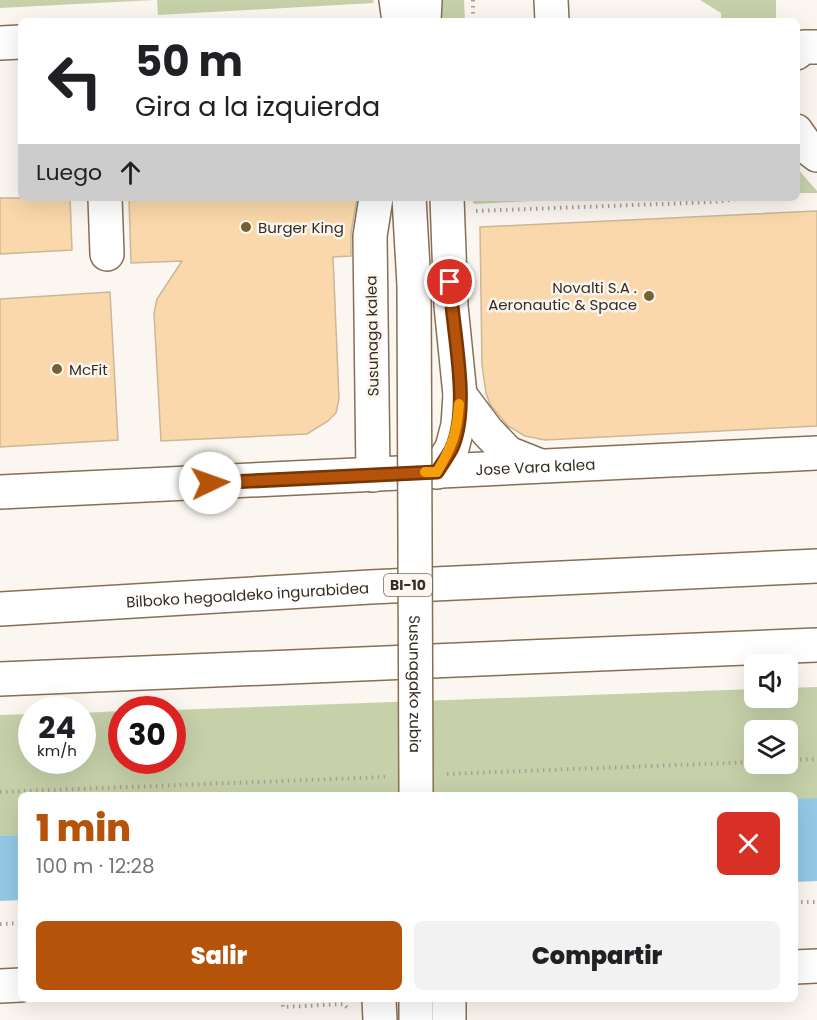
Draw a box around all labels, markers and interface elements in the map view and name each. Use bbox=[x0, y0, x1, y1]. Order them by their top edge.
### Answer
text: 50 m bbox=[135, 32, 243, 91]
icon: left bbox=[36, 42, 114, 120]
text: Gira a la izquierda bbox=[135, 88, 380, 125]
icon: ahead bbox=[114, 156, 147, 189]
text: Luego bbox=[36, 157, 102, 188]
place label: Burger King bbox=[258, 217, 344, 238]
marker: Burger King bbox=[239, 220, 253, 234]
pin bbox=[424, 256, 475, 307]
icon: arrive bbox=[433, 265, 466, 298]
street label: Susunaga kalea bbox=[360, 275, 384, 397]
place label: Novalti S.A . Aeronautic & Space bbox=[488, 277, 637, 315]
marker: Novalti S.A . Aeronautic & Space bbox=[642, 289, 656, 303]
place label: McFit bbox=[69, 359, 108, 380]
marker: McFit bbox=[50, 362, 64, 376]
position arrow bbox=[178, 451, 242, 515]
street label: Jose Vara kalea bbox=[475, 453, 596, 480]
road number: BI-10 bbox=[384, 574, 432, 596]
street label: Bilboko hegoaldeko ingurabidea bbox=[126, 577, 370, 612]
street label: Susunagako zubia bbox=[405, 615, 426, 753]
map controls bbox=[744, 654, 798, 774]
button: sound bbox=[744, 654, 798, 708]
speed limit sign: 30 bbox=[108, 696, 186, 774]
text: 24 bbox=[38, 706, 76, 749]
button: layers bbox=[744, 720, 798, 774]
text: km/h bbox=[37, 740, 77, 761]
text: 1 min bbox=[36, 803, 131, 854]
button: close bbox=[717, 812, 780, 875]
text: 100 m · 12:28 bbox=[36, 852, 155, 880]
button: Salir bbox=[36, 921, 402, 990]
button: Compartir bbox=[414, 921, 780, 990]

